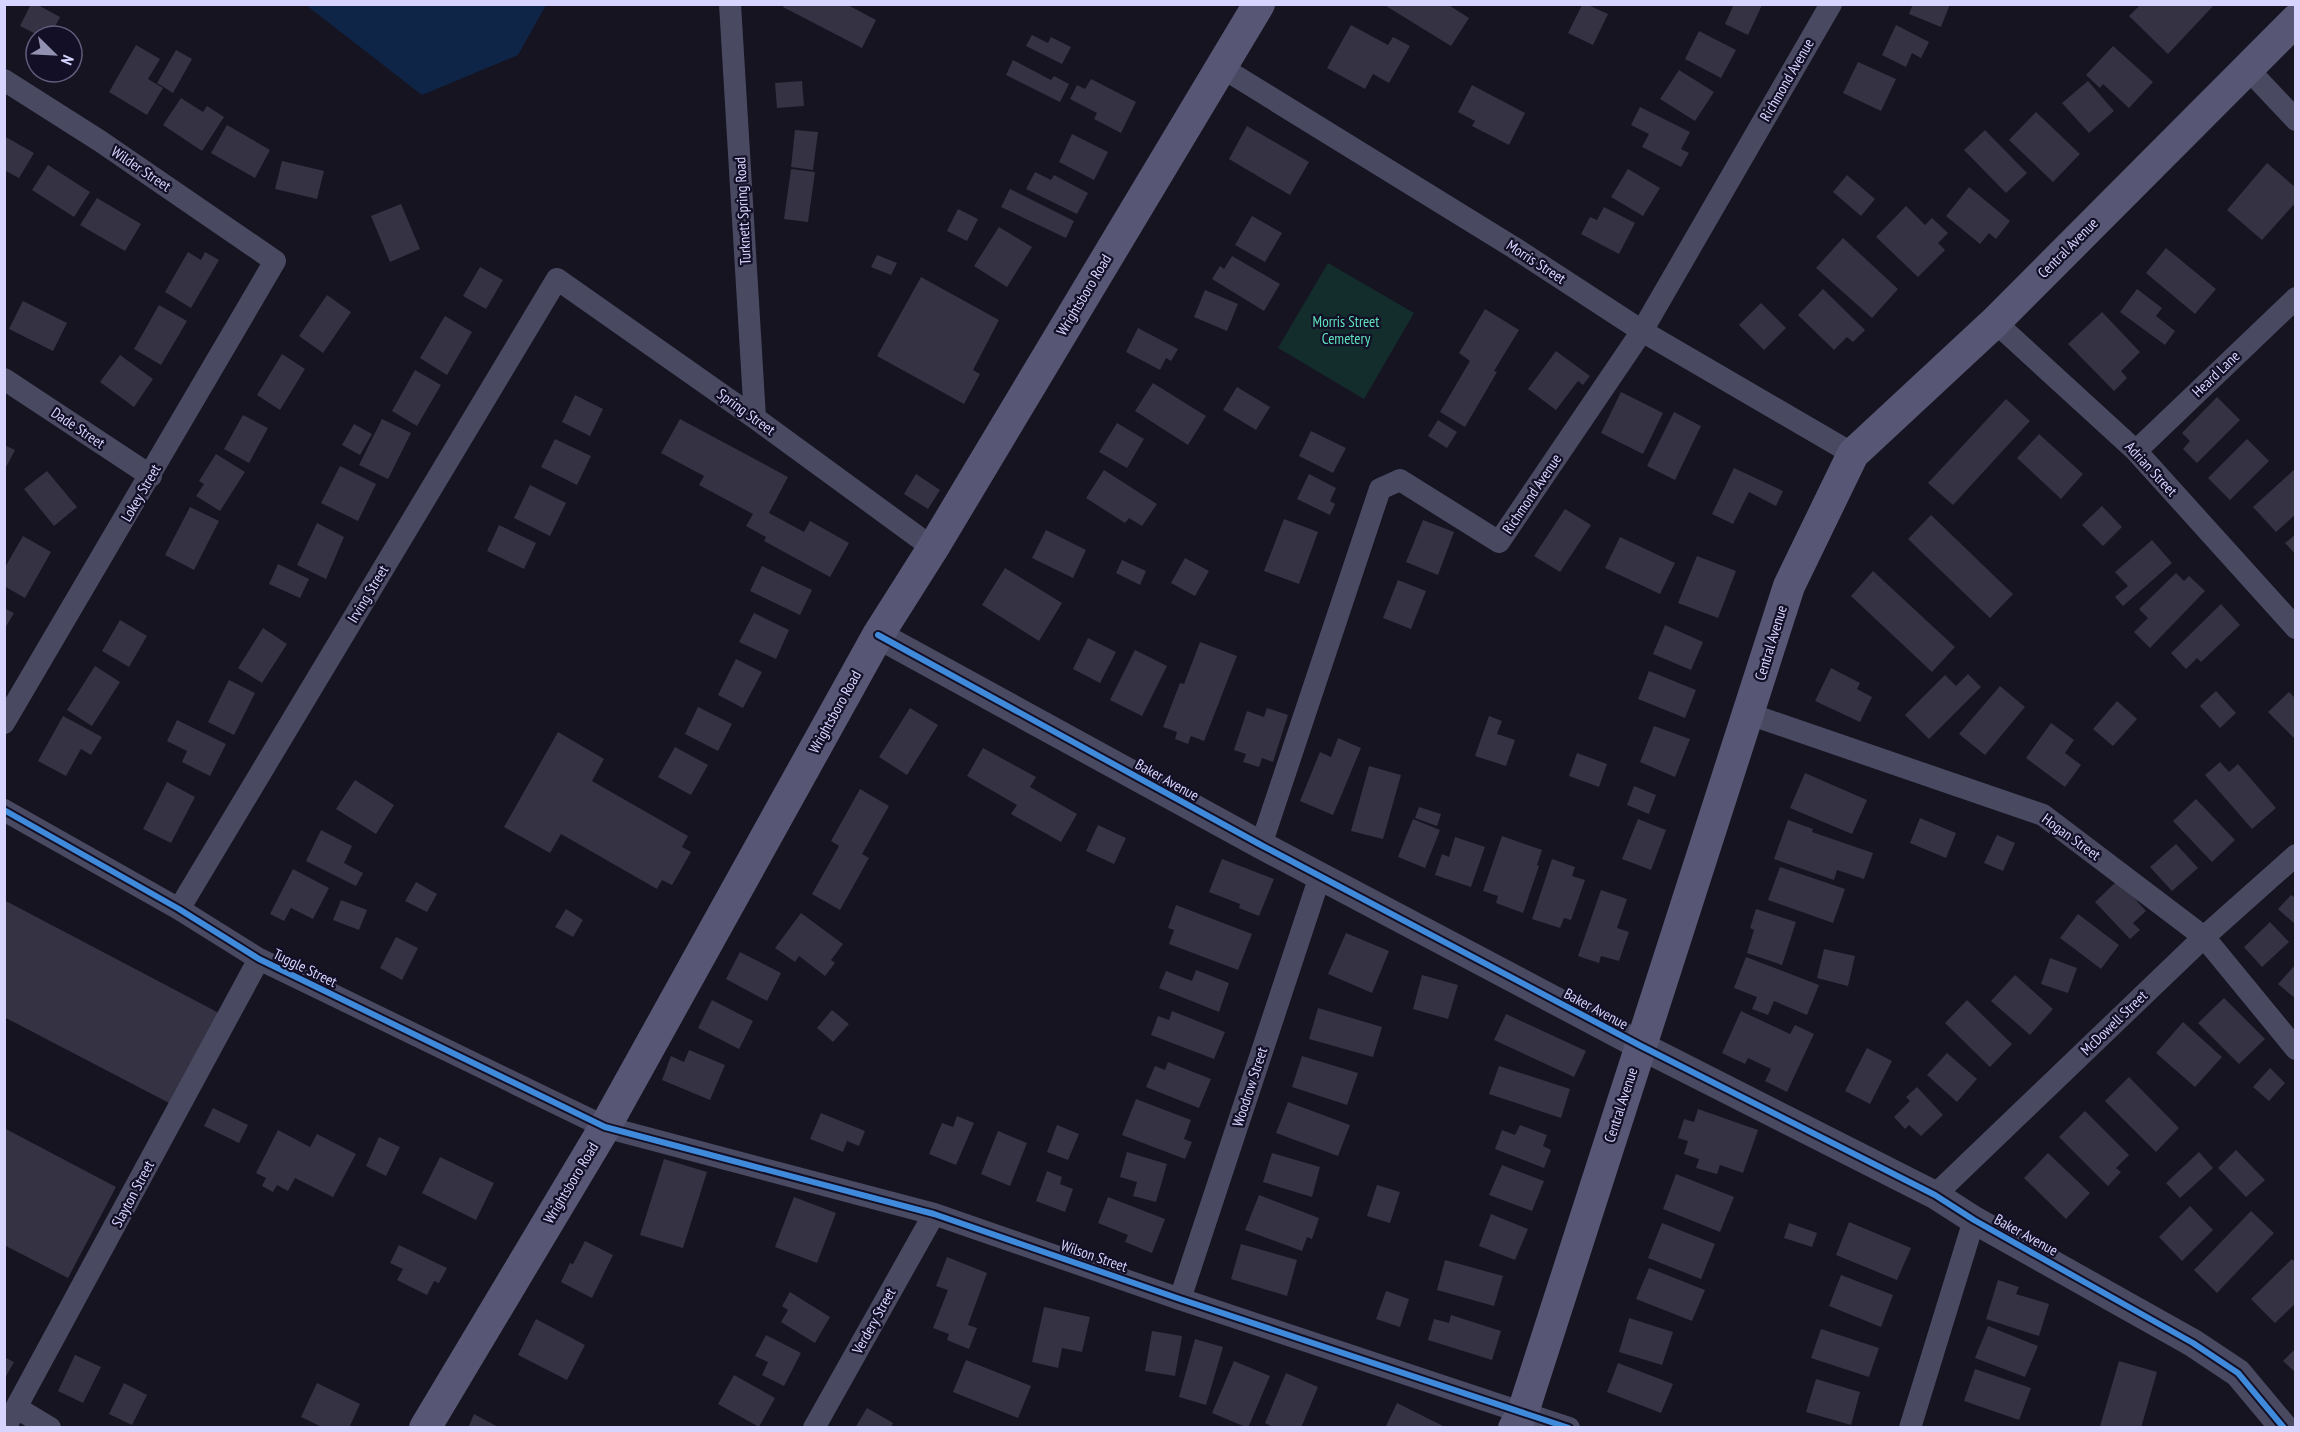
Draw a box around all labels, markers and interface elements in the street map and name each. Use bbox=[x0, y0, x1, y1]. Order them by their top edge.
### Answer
north arrow bbox=[24, 24, 84, 84]
street label: Richmond Avenue bbox=[1755, 35, 1818, 125]
text: N bbox=[57, 52, 79, 68]
street label: Wilder Street bbox=[108, 142, 175, 195]
street label: Turknett Spring Road bbox=[730, 156, 755, 266]
street label: Central Avenue bbox=[2033, 213, 2102, 282]
street label: Morris Street bbox=[1503, 235, 1569, 288]
street label: Wrightsboro Road bbox=[1052, 251, 1115, 339]
park label: Morris Street Cemetery bbox=[1313, 312, 1379, 348]
street label: Heard Lane bbox=[2188, 346, 2243, 401]
street label: Spring Street bbox=[713, 384, 779, 439]
street label: Dade Street bbox=[48, 403, 109, 452]
street label: Adrian Street bbox=[2121, 437, 2181, 500]
street label: Richmond Avenue bbox=[1498, 450, 1565, 537]
street label: Lokey Street bbox=[117, 461, 165, 525]
street label: Irving Street bbox=[343, 561, 392, 626]
street label: Central Avenue bbox=[1750, 603, 1791, 683]
street label: Wrightsboro Road bbox=[804, 667, 865, 756]
street label: Baker Avenue bbox=[1132, 754, 1202, 805]
street label: Hogan Street bbox=[2038, 809, 2104, 864]
street label: Tuggle Street bbox=[270, 944, 340, 991]
street label: Baker Avenue bbox=[1561, 984, 1631, 1033]
street label: McDowell Street bbox=[2076, 986, 2151, 1059]
street label: Woodrow Street bbox=[1228, 1045, 1271, 1129]
street label: Central Avenue bbox=[1599, 1065, 1642, 1145]
street label: Wrightsboro Road bbox=[539, 1139, 602, 1227]
street label: Slayton Street bbox=[107, 1157, 158, 1230]
street label: Baker Avenue bbox=[1991, 1209, 2061, 1260]
street label: Wilson Street bbox=[1058, 1235, 1130, 1276]
street label: Verdery Street bbox=[847, 1284, 900, 1358]

